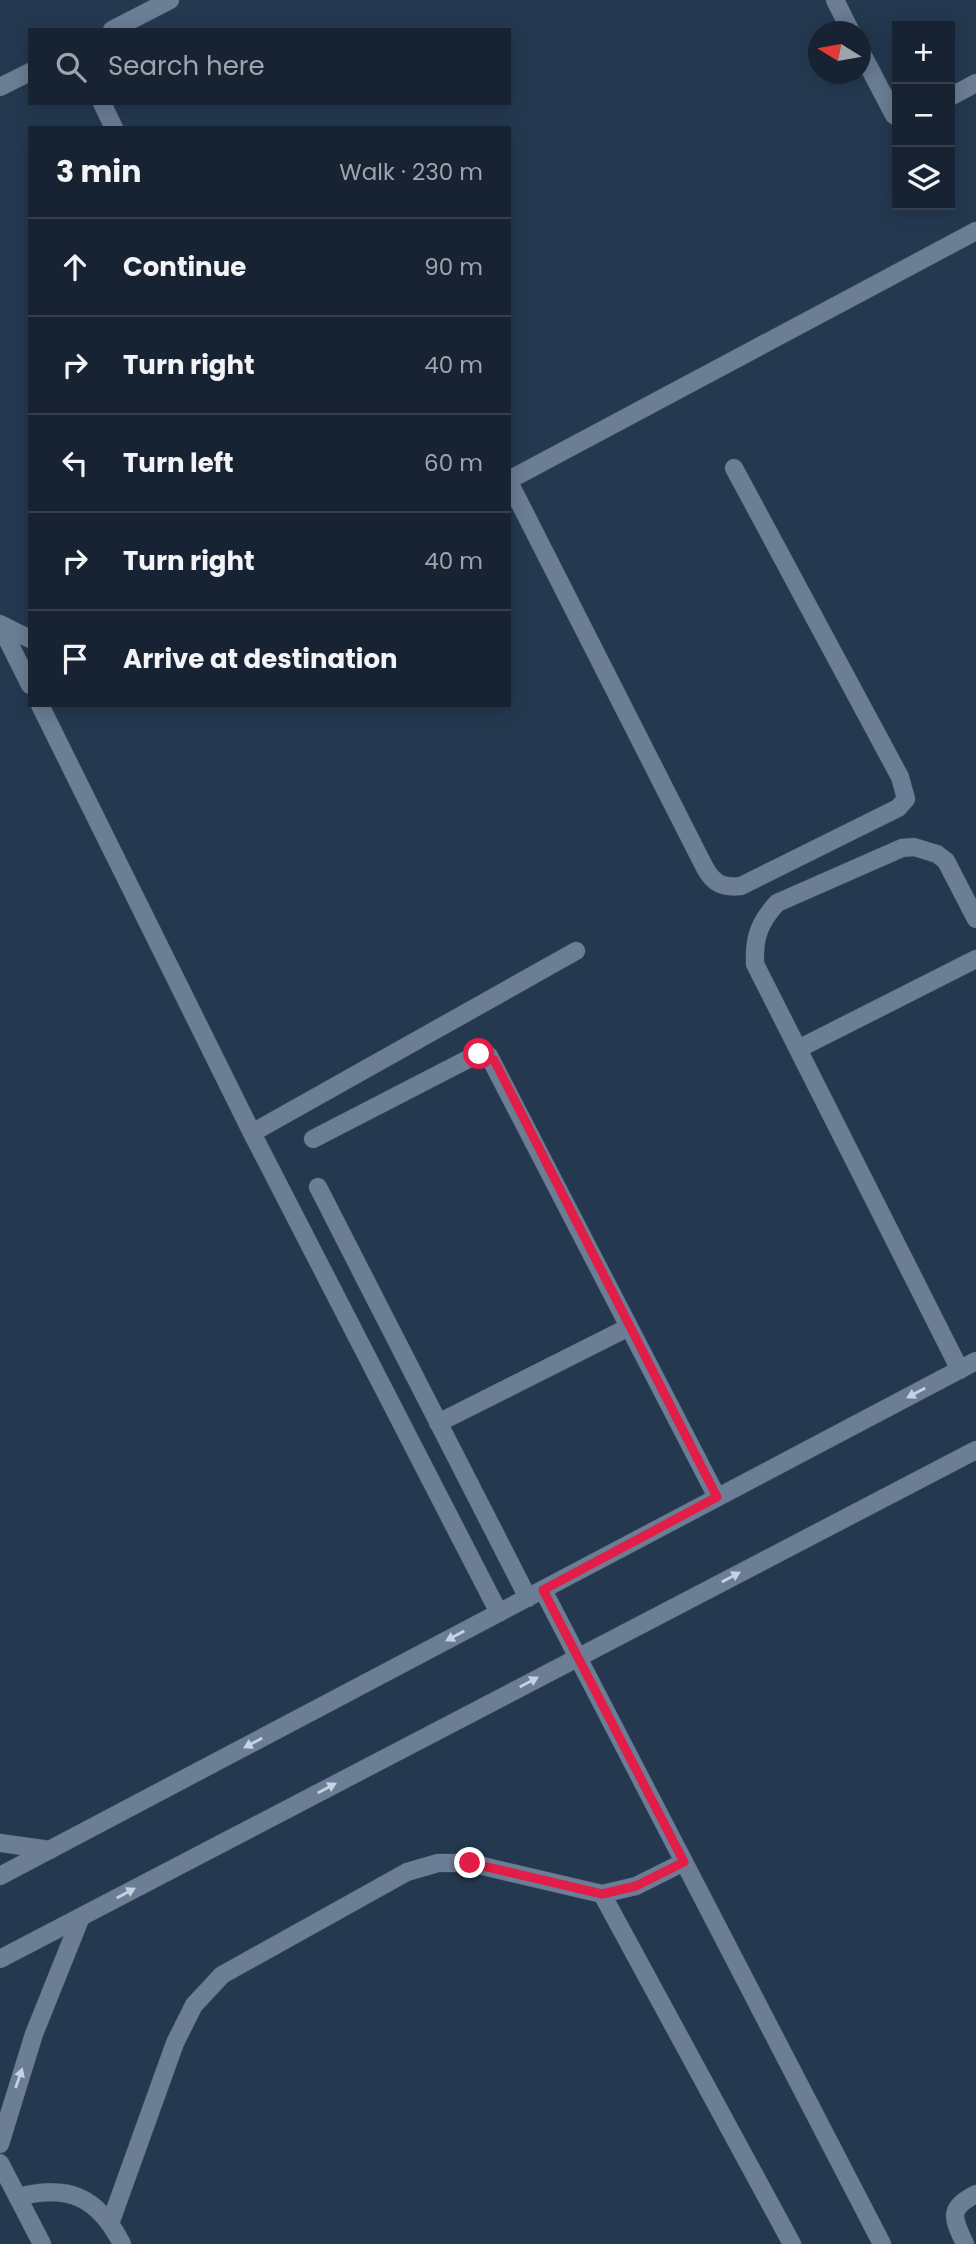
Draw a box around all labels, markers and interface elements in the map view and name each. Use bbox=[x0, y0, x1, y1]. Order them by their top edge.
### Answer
north arrow bbox=[808, 21, 871, 84]
map controls bbox=[892, 21, 955, 210]
button: + bbox=[892, 21, 955, 84]
search box bbox=[28, 28, 511, 105]
icon: search bbox=[52, 48, 90, 86]
text: Search here bbox=[108, 48, 265, 84]
button: − bbox=[892, 84, 955, 147]
button: layers bbox=[892, 147, 955, 210]
text: 3 min bbox=[56, 150, 141, 193]
text: Walk · 230 m bbox=[339, 156, 483, 188]
icon: ahead bbox=[56, 248, 94, 286]
text: Continue bbox=[123, 249, 246, 285]
text: 90 m bbox=[424, 251, 483, 283]
icon: right bbox=[56, 346, 94, 384]
text: Turn right bbox=[123, 347, 255, 383]
text: 40 m bbox=[424, 349, 483, 381]
icon: left bbox=[56, 444, 94, 482]
text: Turn left bbox=[123, 445, 234, 481]
text: 60 m bbox=[424, 447, 483, 479]
icon: right bbox=[56, 542, 94, 580]
text: Turn right bbox=[123, 543, 255, 579]
text: 40 m bbox=[424, 545, 483, 577]
icon: arrive bbox=[56, 640, 94, 678]
text: Arrive at destination bbox=[123, 641, 398, 677]
route start bbox=[463, 1038, 494, 1069]
one-way arrow bbox=[906, 1387, 925, 1399]
one-way arrow bbox=[721, 1572, 741, 1584]
one-way arrow bbox=[444, 1630, 464, 1642]
one-way arrow bbox=[519, 1677, 539, 1688]
one-way arrow bbox=[243, 1737, 263, 1748]
one-way arrow bbox=[317, 1782, 337, 1794]
route end bbox=[454, 1847, 485, 1878]
one-way arrow bbox=[116, 1888, 136, 1899]
one-way arrow bbox=[14, 2067, 25, 2088]

